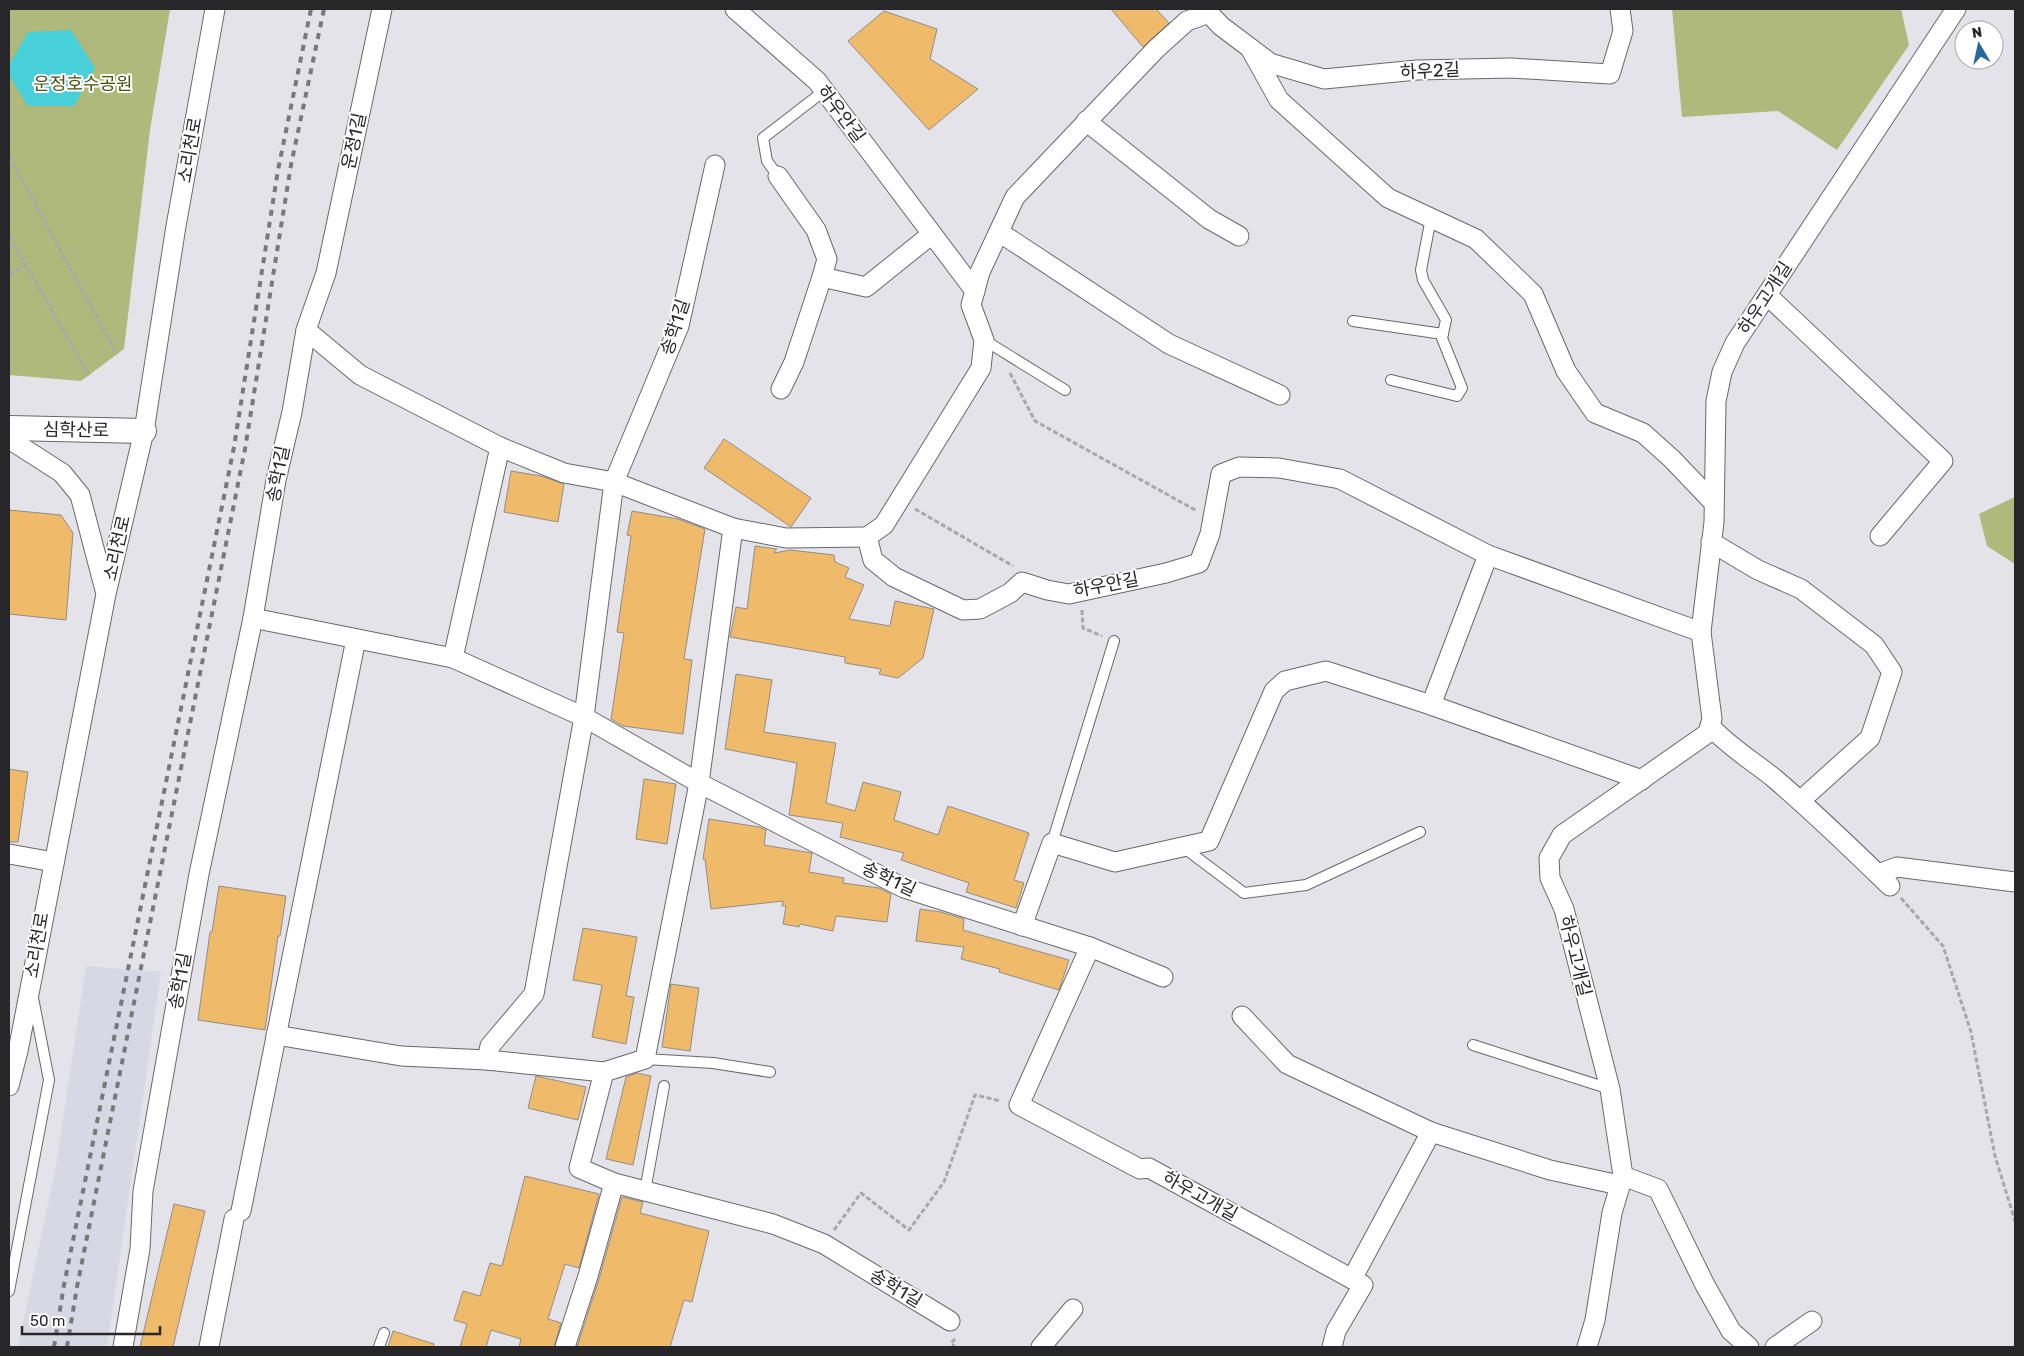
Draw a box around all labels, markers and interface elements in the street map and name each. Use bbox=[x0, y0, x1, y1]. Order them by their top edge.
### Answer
north arrow bbox=[1954, 20, 2004, 70]
text: N bbox=[1971, 23, 1983, 42]
street label: 하우2길 bbox=[1399, 58, 1461, 84]
park label: 운정호수공원 bbox=[33, 73, 133, 95]
street label: 하우안길 bbox=[812, 81, 870, 147]
street label: 운정1길 bbox=[337, 111, 371, 171]
street label: 소리천로 bbox=[173, 115, 207, 185]
street label: 하우고개길 bbox=[1733, 257, 1797, 339]
street label: 송학1길 bbox=[656, 296, 694, 358]
street label: 심학산로 bbox=[43, 418, 109, 442]
street label: 송학1길 bbox=[262, 444, 294, 504]
street label: 소리천로 bbox=[99, 513, 135, 583]
street label: 하우안길 bbox=[1071, 568, 1141, 602]
street label: 송학1길 bbox=[858, 857, 920, 901]
street label: 소리천로 bbox=[20, 910, 54, 980]
street label: 하우고개길 bbox=[1554, 913, 1596, 999]
street label: 송학1길 bbox=[164, 951, 196, 1011]
street label: 하우고개길 bbox=[1158, 1166, 1242, 1226]
street label: 송학1길 bbox=[866, 1264, 926, 1312]
scale bar bbox=[22, 1304, 160, 1336]
text: 50 m bbox=[30, 1312, 65, 1330]

